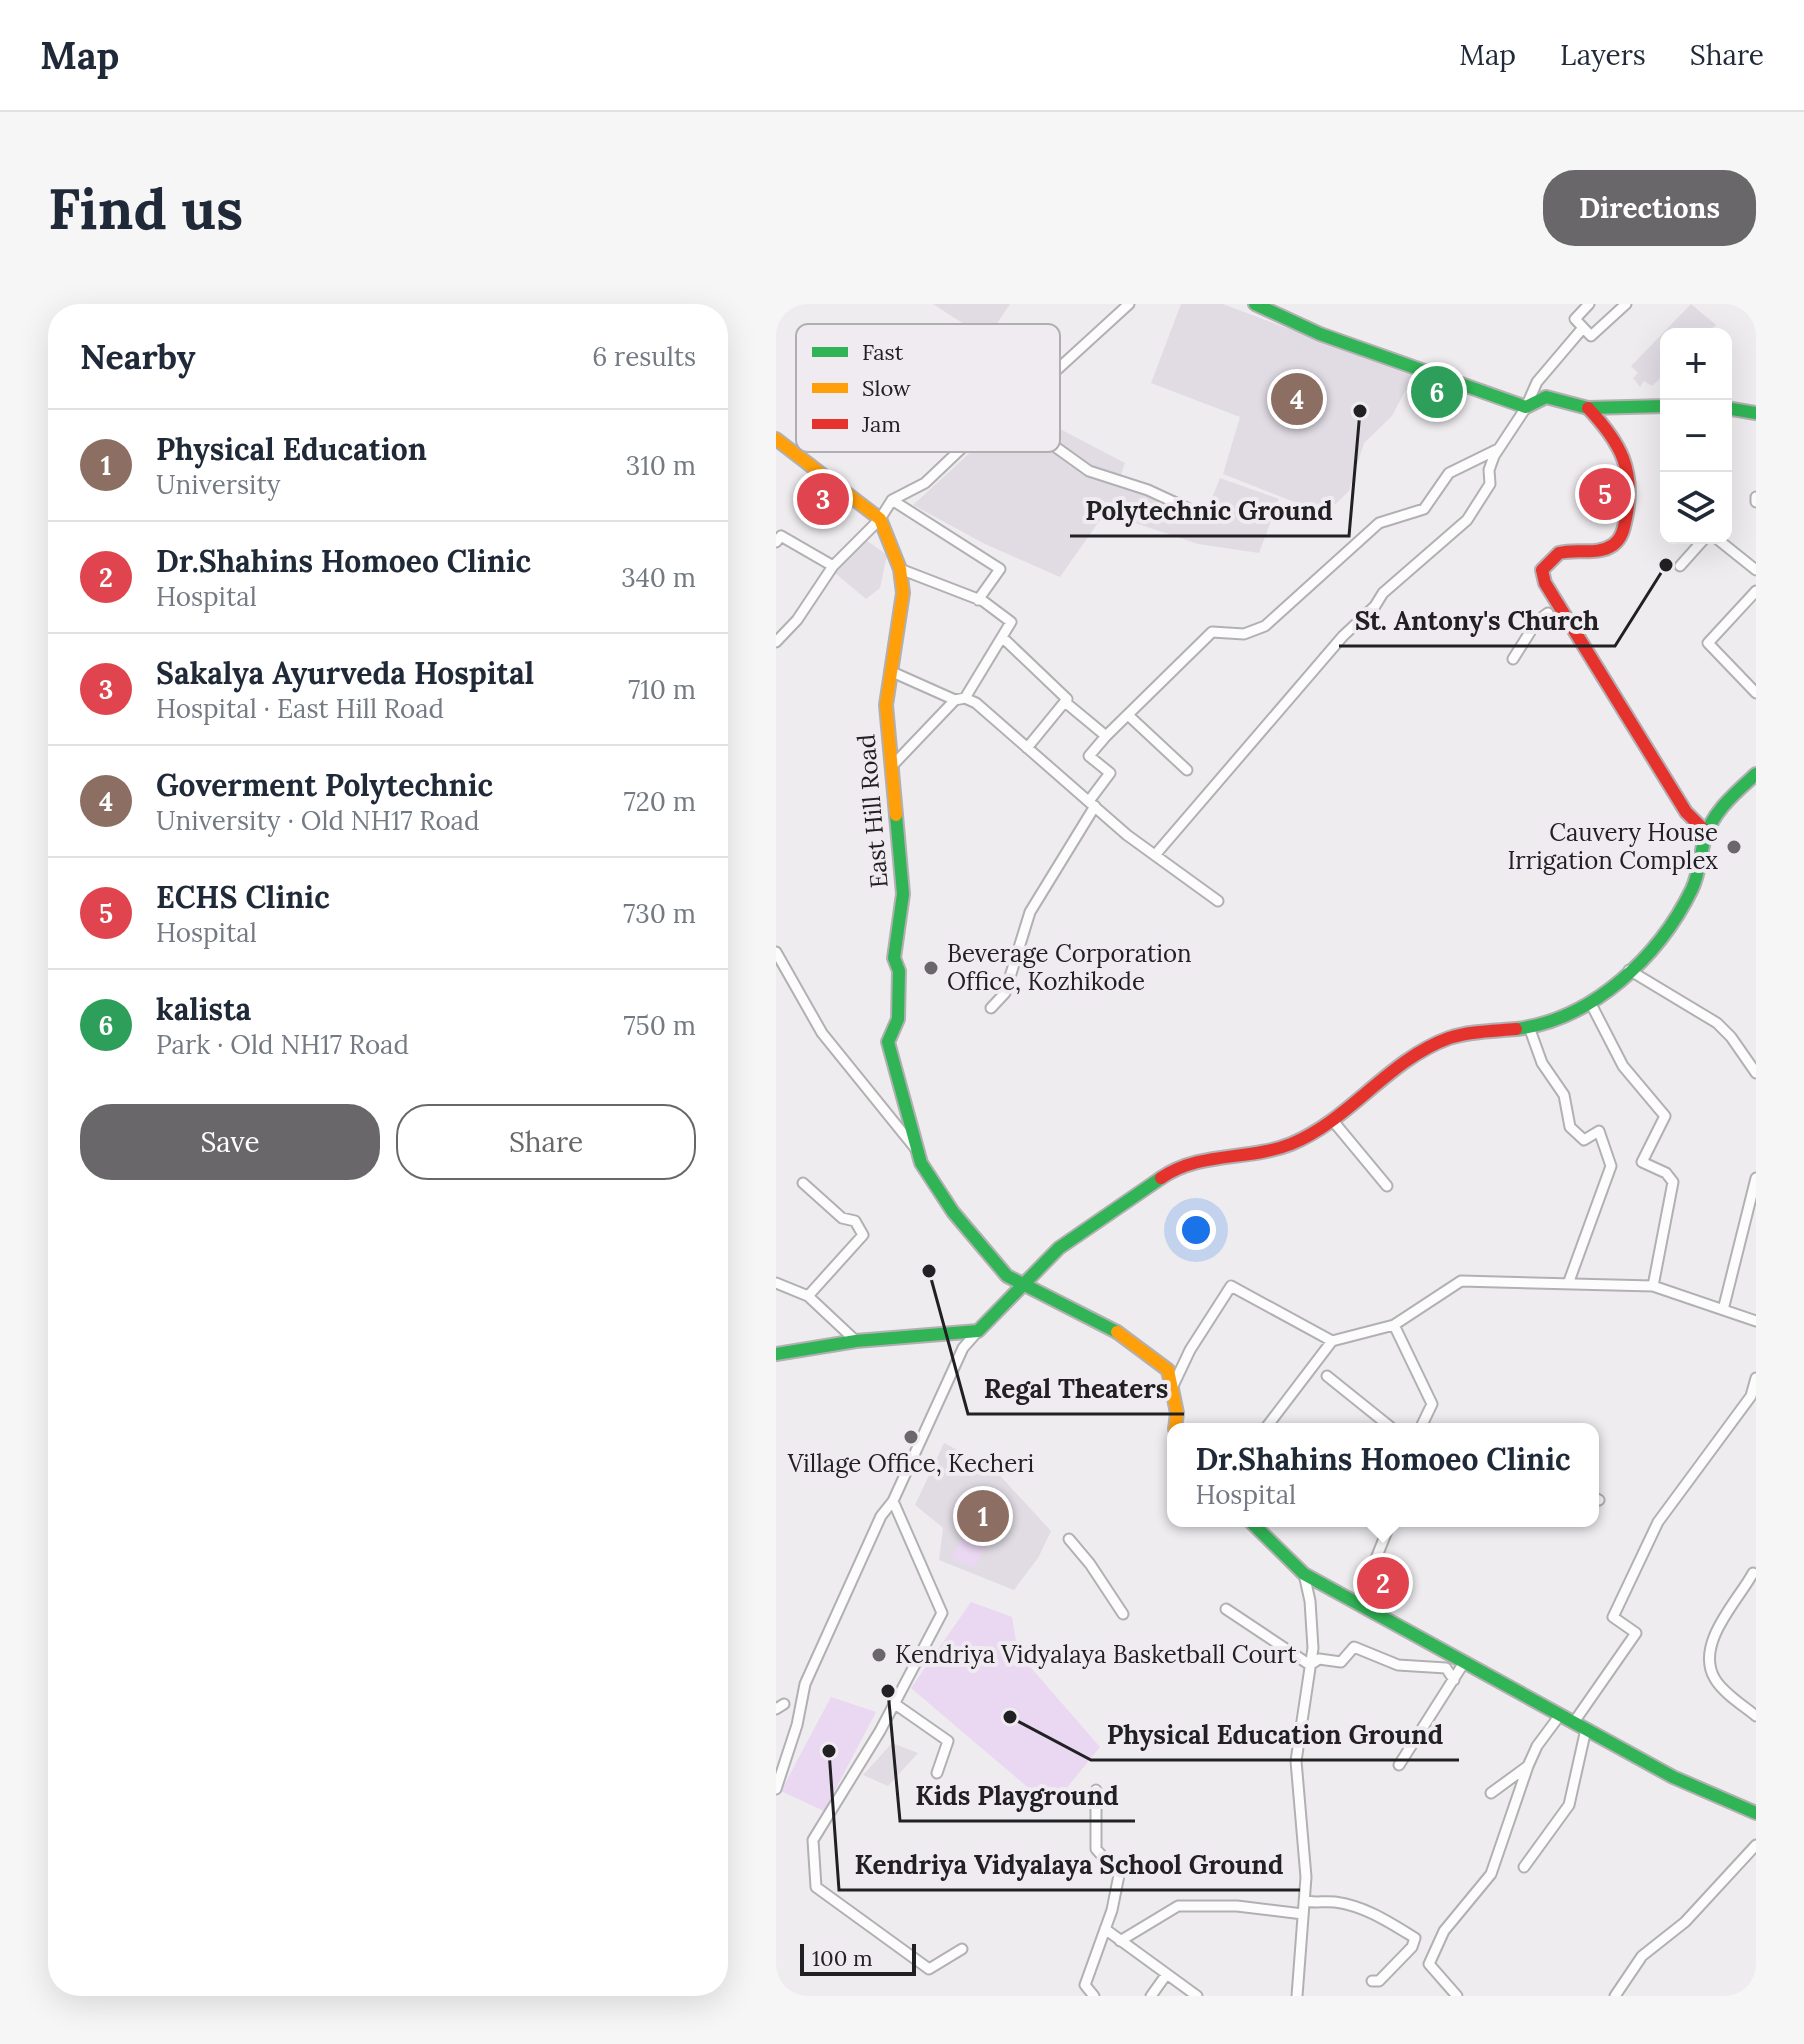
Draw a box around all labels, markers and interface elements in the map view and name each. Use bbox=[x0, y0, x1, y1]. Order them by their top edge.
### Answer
text: Map bbox=[40, 31, 119, 79]
text: Map bbox=[1459, 37, 1516, 73]
text: Layers bbox=[1560, 37, 1646, 73]
text: Share bbox=[1690, 37, 1764, 73]
button: Directions bbox=[1543, 170, 1756, 246]
text: Find us bbox=[48, 173, 243, 244]
legend bbox=[796, 324, 1060, 452]
map controls bbox=[1660, 328, 1732, 544]
button: + bbox=[1660, 328, 1732, 400]
text: Nearby bbox=[80, 335, 196, 378]
text: Fast bbox=[862, 338, 904, 366]
text: 6 results bbox=[592, 340, 696, 373]
pin: 6 bbox=[1411, 362, 1463, 422]
pin: 4 bbox=[1271, 369, 1323, 429]
text: Slow bbox=[862, 374, 911, 402]
button: − bbox=[1660, 400, 1732, 472]
text: Jam bbox=[861, 410, 901, 438]
text: Physical Education bbox=[156, 430, 427, 468]
text: 1 bbox=[101, 449, 111, 482]
text: 310 m bbox=[626, 449, 696, 482]
pin: 5 bbox=[1579, 464, 1631, 524]
text: University bbox=[156, 468, 281, 501]
pin: 3 bbox=[797, 469, 849, 529]
button: layers bbox=[1660, 472, 1732, 544]
callout: Polytechnic Ground bbox=[1070, 486, 1349, 536]
text: Polytechnic Ground bbox=[1085, 494, 1333, 527]
text: Dr.Shahins Homoeo Clinic bbox=[156, 542, 531, 580]
text: 2 bbox=[99, 561, 113, 594]
text: 340 m bbox=[621, 561, 696, 594]
text: Hospital bbox=[156, 580, 257, 613]
callout: St. Antony's Church bbox=[1339, 596, 1615, 646]
text: St. Antony's Church bbox=[1355, 604, 1599, 637]
text: Sakalya Ayurveda Hospital bbox=[156, 654, 534, 692]
text: 3 bbox=[99, 673, 113, 706]
text: 710 m bbox=[628, 673, 696, 706]
text: Hospital · East Hill Road bbox=[156, 692, 444, 725]
street label: East Hill Road bbox=[850, 733, 895, 889]
text: Goverment Polytechnic bbox=[156, 766, 493, 804]
text: 4 bbox=[99, 785, 113, 818]
text: 720 m bbox=[624, 785, 696, 818]
text: University · Old NH17 Road bbox=[156, 804, 480, 837]
place label: Cauvery House Irrigation Complex bbox=[1507, 817, 1718, 876]
marker: Cauvery House Irrigation Complex bbox=[1725, 838, 1743, 856]
text: ECHS Clinic bbox=[156, 878, 330, 916]
text: 5 bbox=[99, 897, 113, 930]
text: 730 m bbox=[623, 897, 696, 930]
text: Hospital bbox=[156, 916, 257, 949]
place label: Beverage Corporation Office, Kozhikode bbox=[947, 938, 1192, 997]
marker: Beverage Corporation Office, Kozhikode bbox=[922, 959, 940, 977]
text: kalista bbox=[156, 990, 251, 1028]
text: 6 bbox=[99, 1009, 113, 1042]
text: 750 m bbox=[624, 1009, 696, 1042]
text: Park · Old NH17 Road bbox=[156, 1028, 409, 1061]
button: Save bbox=[80, 1104, 380, 1180]
button: Share bbox=[396, 1104, 696, 1180]
your location bbox=[1176, 1210, 1216, 1250]
callout: Regal Theaters bbox=[968, 1364, 1184, 1414]
text: Regal Theaters bbox=[984, 1372, 1168, 1405]
popup bbox=[1167, 1423, 1599, 1527]
marker: Village Office, Kecheri bbox=[902, 1428, 920, 1446]
text: Dr.Shahins Homoeo Clinic bbox=[1195, 1440, 1571, 1478]
place label: Village Office, Kecheri bbox=[787, 1448, 1034, 1479]
text: Hospital bbox=[1195, 1478, 1296, 1511]
pin: 1 bbox=[957, 1486, 1009, 1546]
pin: 2 bbox=[1357, 1553, 1409, 1613]
place label: Kendriya Vidyalaya Basketball Court bbox=[895, 1639, 1297, 1670]
marker: Kendriya Vidyalaya Basketball Court bbox=[870, 1646, 888, 1664]
callout: Physical Education Ground bbox=[1091, 1710, 1459, 1760]
text: Physical Education Ground bbox=[1107, 1718, 1443, 1751]
callout: Kids Playground bbox=[900, 1771, 1135, 1821]
text: Kids Playground bbox=[915, 1779, 1119, 1812]
callout: Kendriya Vidyalaya School Ground bbox=[839, 1840, 1300, 1890]
text: Kendriya Vidyalaya School Ground bbox=[855, 1848, 1283, 1881]
scale bar bbox=[800, 1940, 916, 1976]
text: 100 m bbox=[812, 1944, 873, 1972]

